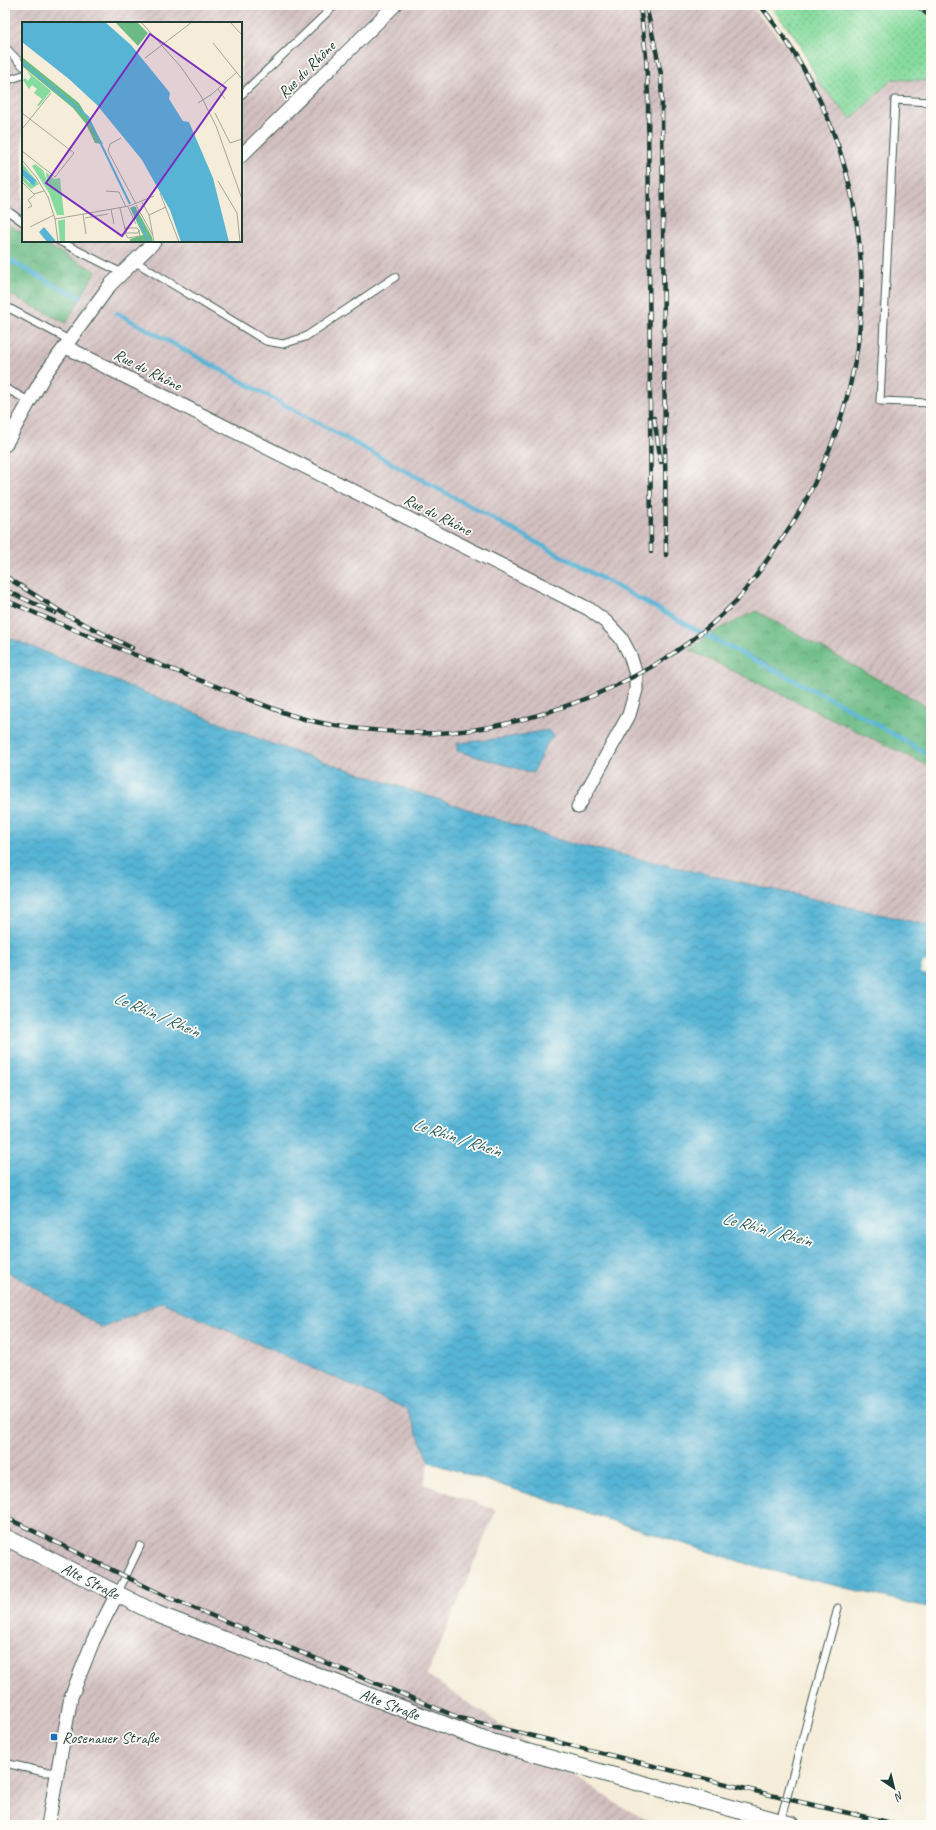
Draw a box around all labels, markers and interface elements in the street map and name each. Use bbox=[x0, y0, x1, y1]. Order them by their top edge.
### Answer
inset map bbox=[22, 22, 242, 242]
street label: Rue du Rhône bbox=[274, 36, 341, 103]
street label: Rue du Rhône bbox=[110, 344, 186, 396]
street label: Rue du Rhône bbox=[400, 489, 476, 541]
water label: Le Rhin / Rhein bbox=[111, 987, 204, 1042]
water label: Le Rhin / Rhein bbox=[410, 1113, 505, 1162]
water label: Le Rhin / Rhein bbox=[720, 1208, 815, 1252]
street label: Alte Straße bbox=[58, 1558, 124, 1605]
street label: Alte Straße bbox=[357, 1684, 424, 1726]
place label: Rosenauer Straße bbox=[62, 1728, 160, 1748]
marker: Rosenauer Straße bbox=[49, 1732, 59, 1742]
north arrow bbox=[874, 1768, 914, 1808]
text: N bbox=[891, 1789, 907, 1805]

